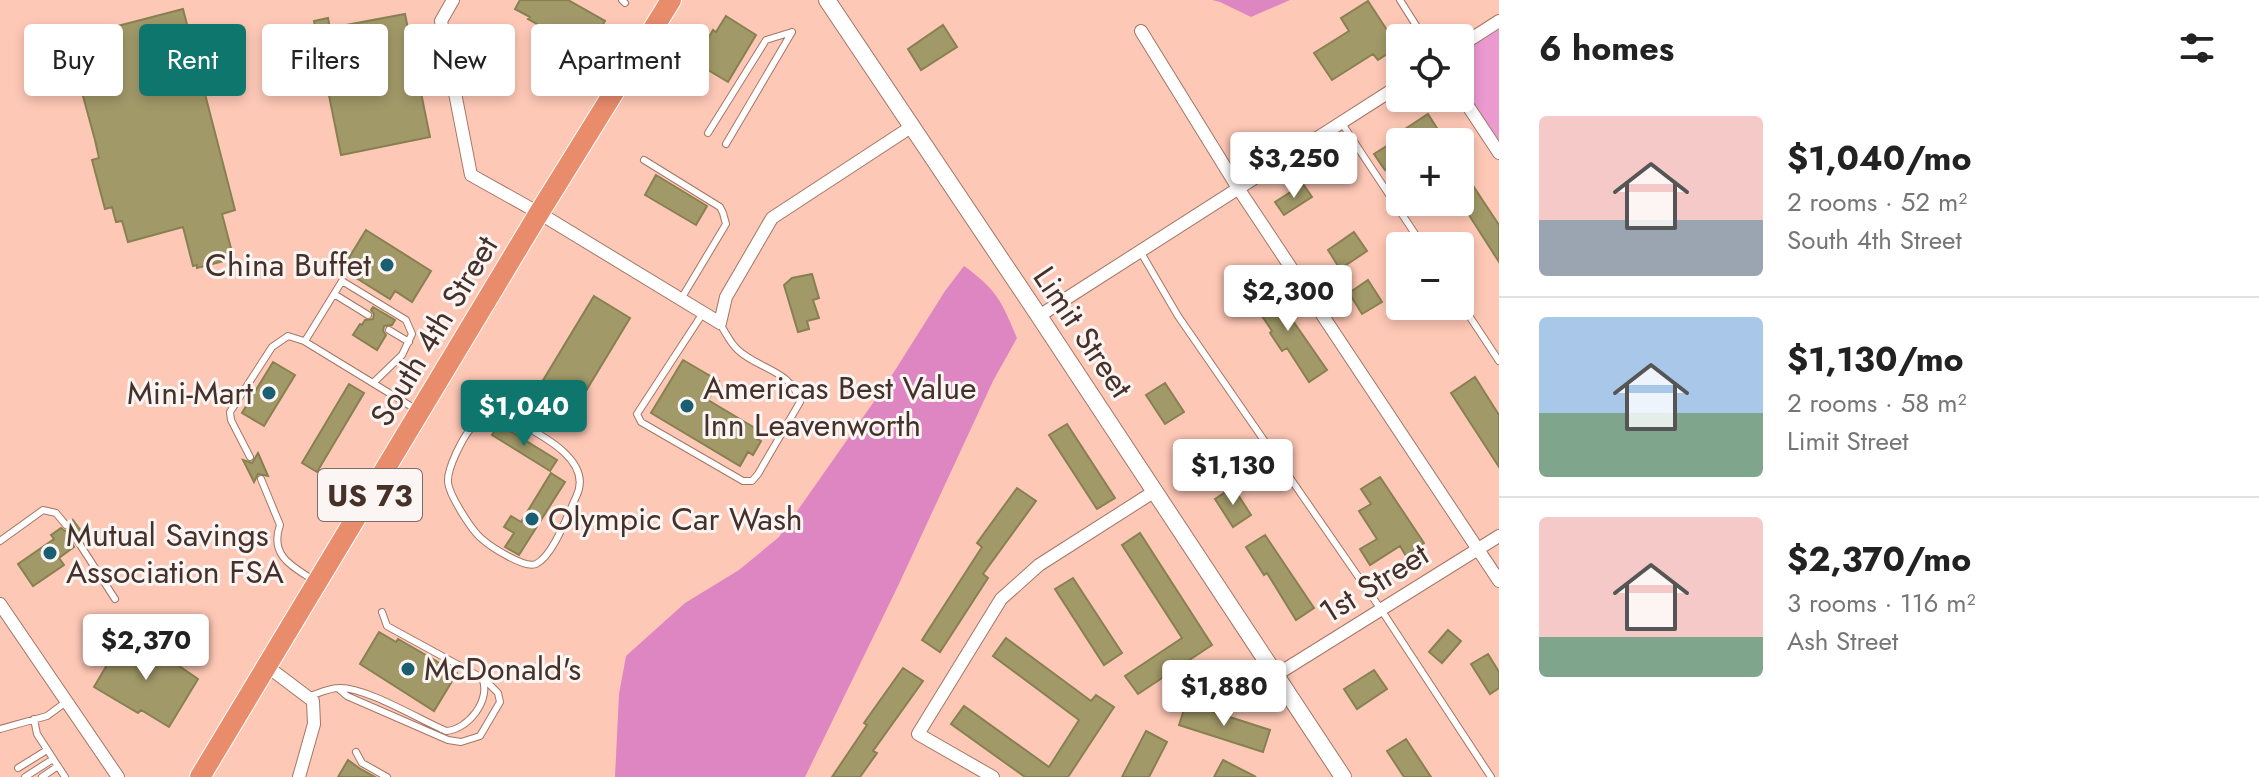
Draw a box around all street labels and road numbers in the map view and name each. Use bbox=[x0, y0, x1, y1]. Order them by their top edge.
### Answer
street label: South 4th Street bbox=[359, 227, 509, 435]
street label: Limit Street bbox=[1022, 257, 1144, 407]
road number: US 73 bbox=[318, 469, 422, 521]
street label: 1st Street bbox=[1311, 531, 1438, 635]

